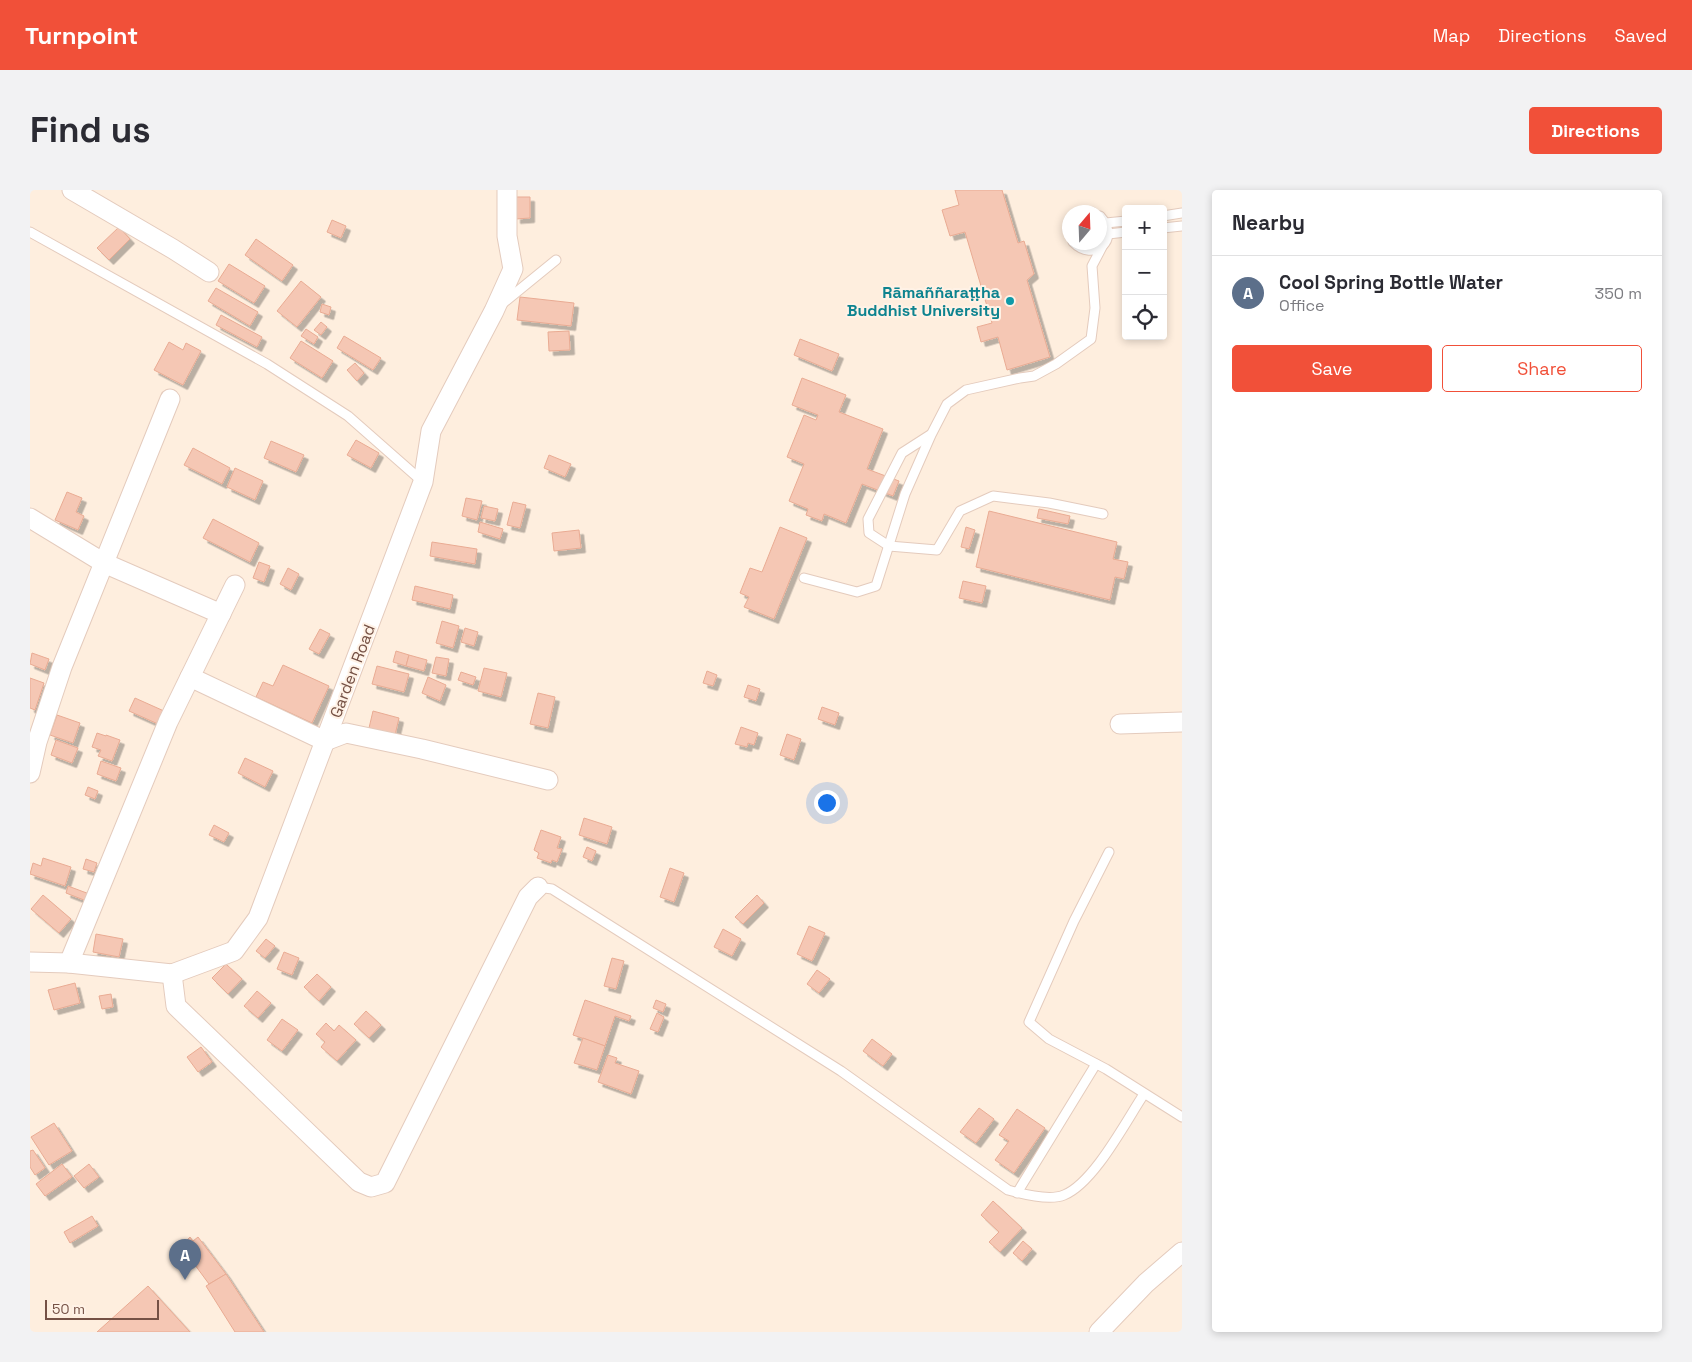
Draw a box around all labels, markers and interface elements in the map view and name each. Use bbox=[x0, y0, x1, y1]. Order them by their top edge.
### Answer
text: Turnpoint bbox=[25, 20, 138, 51]
text: Map bbox=[1433, 24, 1470, 47]
text: Directions bbox=[1498, 24, 1587, 47]
text: Saved bbox=[1615, 24, 1667, 47]
button: Directions bbox=[1529, 107, 1662, 154]
text: Find us bbox=[30, 108, 151, 152]
north arrow bbox=[1062, 205, 1107, 250]
map controls bbox=[1122, 205, 1167, 340]
button: + bbox=[1122, 205, 1167, 250]
text: Nearby bbox=[1232, 209, 1305, 236]
button: − bbox=[1122, 250, 1167, 295]
text: Cool Spring Bottle Water bbox=[1279, 270, 1503, 295]
place label: Rāmaññaraṭṭha Buddhist University bbox=[847, 282, 1000, 321]
text: A bbox=[1243, 283, 1253, 304]
text: 350 m bbox=[1595, 283, 1642, 304]
marker: Rāmaññaraṭṭha Buddhist University bbox=[1004, 295, 1016, 307]
button: locate bbox=[1122, 295, 1167, 340]
text: Office bbox=[1279, 295, 1325, 316]
button: Save bbox=[1232, 345, 1432, 392]
button: Share bbox=[1442, 345, 1642, 392]
street label: Garden Road bbox=[325, 621, 380, 721]
your location bbox=[814, 790, 840, 816]
pin: A bbox=[169, 1239, 201, 1280]
scale bar bbox=[45, 1297, 159, 1320]
text: 50 m bbox=[52, 1300, 85, 1318]

